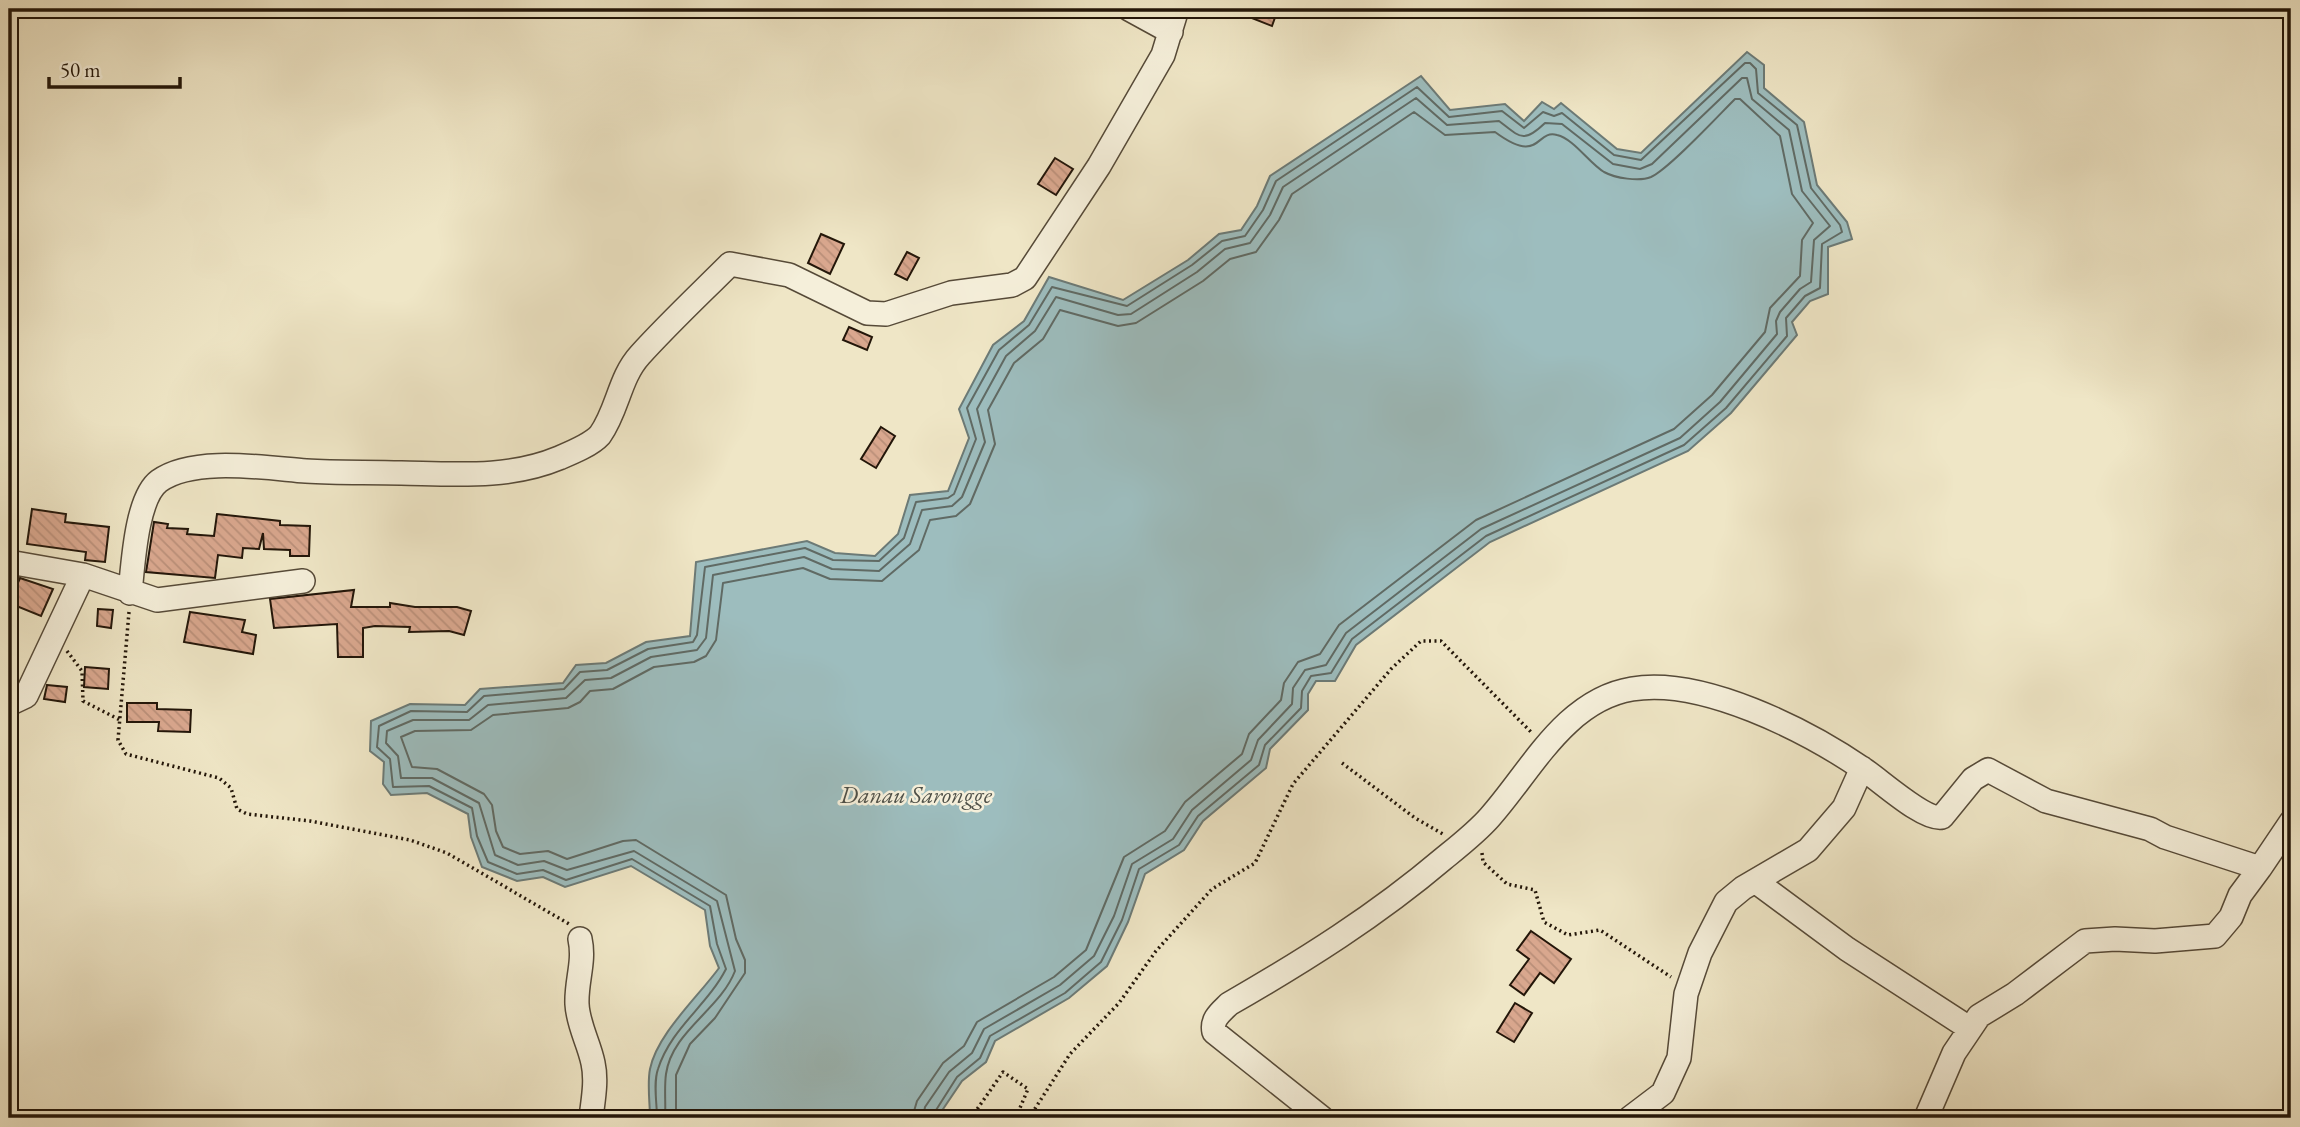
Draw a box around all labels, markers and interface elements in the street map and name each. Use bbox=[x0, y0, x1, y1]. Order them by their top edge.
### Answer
scale bar bbox=[49, 46, 180, 90]
text: 50 m bbox=[60, 56, 101, 83]
water label: Danau Sarongge bbox=[839, 779, 993, 810]

